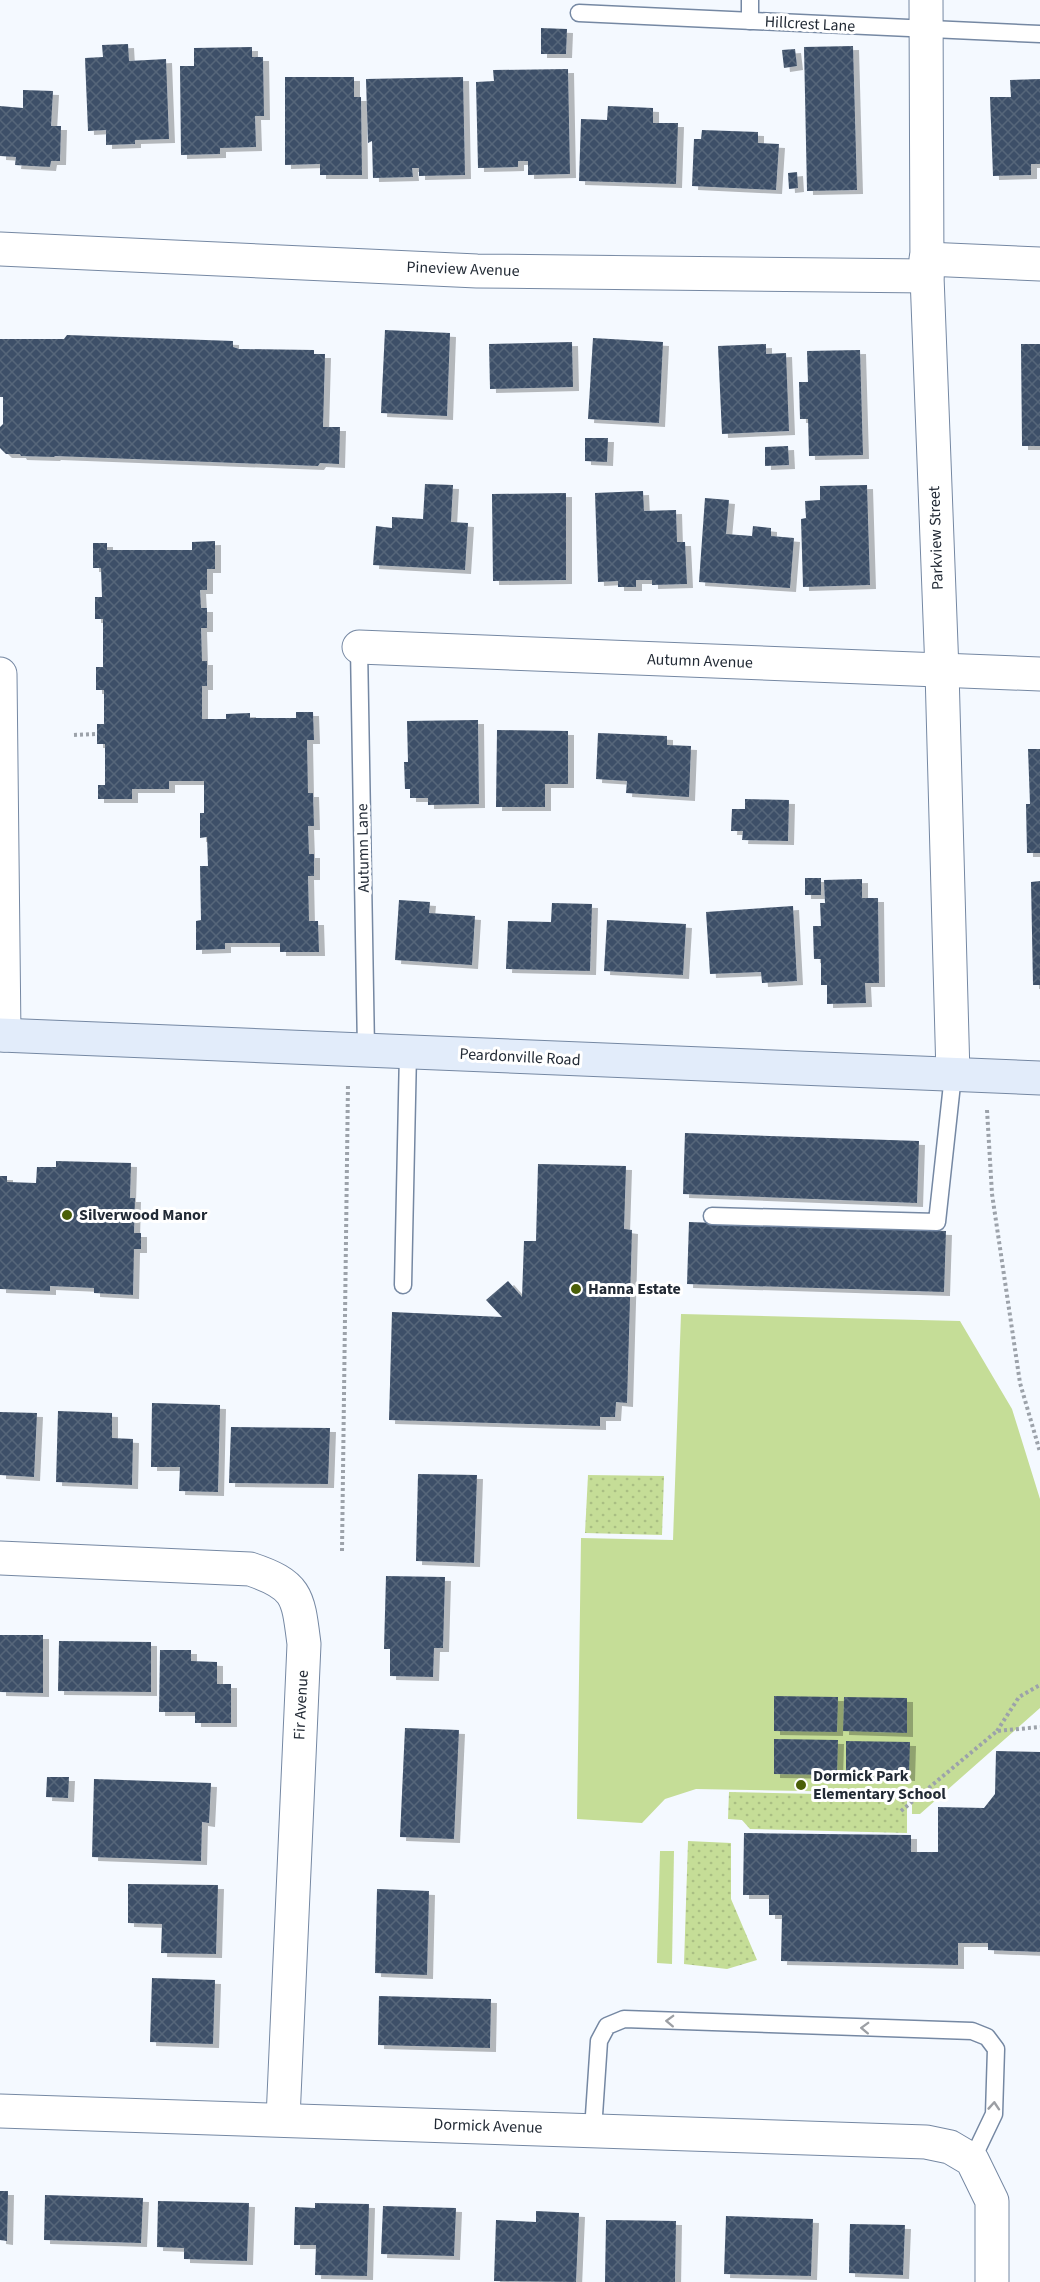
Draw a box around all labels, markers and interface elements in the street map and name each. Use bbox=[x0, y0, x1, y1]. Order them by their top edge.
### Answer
street label: Hillcrest Lane bbox=[764, 11, 856, 37]
street label: Pineview Avenue bbox=[406, 256, 520, 282]
street label: Parkview Street bbox=[923, 485, 949, 590]
street label: Autumn Avenue bbox=[647, 648, 753, 674]
street label: Autumn Lane bbox=[351, 803, 375, 893]
street label: Peardonville Road bbox=[459, 1043, 581, 1071]
place label: Silverwood Manor bbox=[79, 1204, 208, 1226]
marker: Silverwood Manor bbox=[60, 1208, 74, 1222]
place label: Hanna Estate bbox=[588, 1278, 681, 1300]
marker: Hanna Estate bbox=[569, 1282, 583, 1296]
street label: Fir Avenue bbox=[288, 1669, 314, 1740]
place label: Dormick Park Elementary School bbox=[813, 1765, 946, 1805]
marker: Dormick Park Elementary School bbox=[794, 1778, 808, 1792]
one-way arrow bbox=[666, 2014, 675, 2027]
one-way arrow bbox=[861, 2021, 870, 2034]
one-way arrow bbox=[987, 2102, 1000, 2111]
street label: Dormick Avenue bbox=[433, 2113, 543, 2139]

